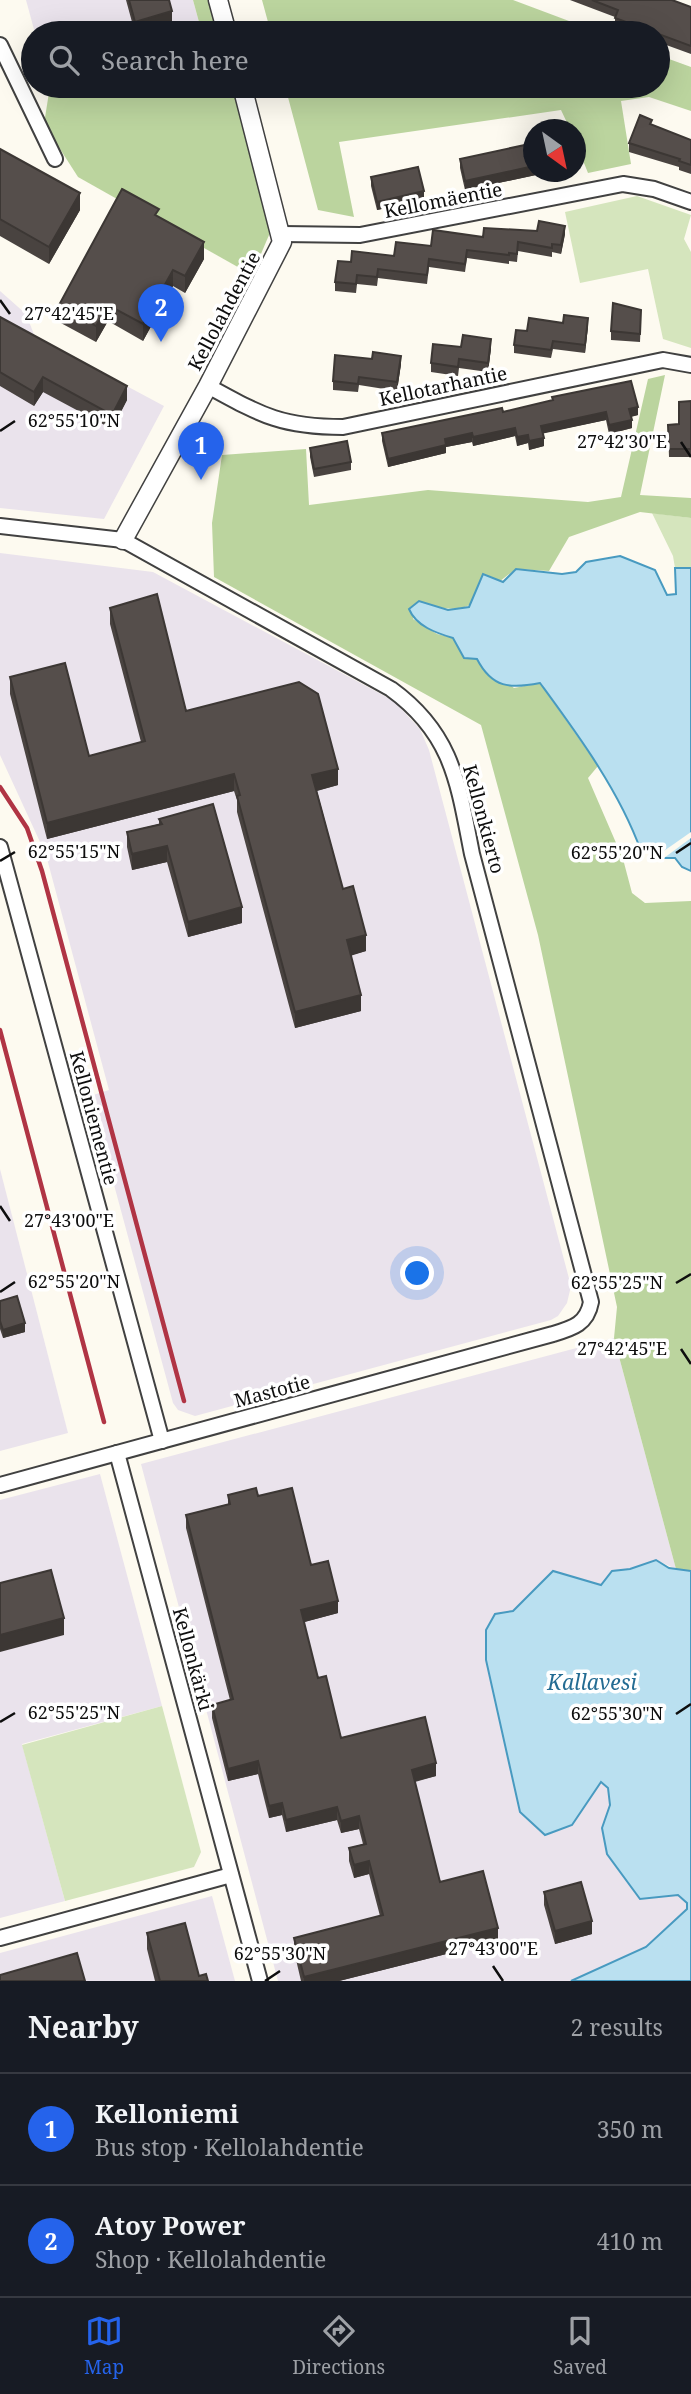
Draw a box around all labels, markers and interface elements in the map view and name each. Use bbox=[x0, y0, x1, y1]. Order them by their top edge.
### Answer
search box bbox=[21, 21, 670, 98]
icon: search bbox=[45, 41, 83, 79]
text: Search here bbox=[101, 42, 249, 78]
north arrow bbox=[523, 119, 586, 182]
street label: Kellomäentie bbox=[382, 176, 504, 224]
street label: Kellolahdentie bbox=[182, 247, 266, 375]
pin: 2 bbox=[138, 284, 184, 342]
text: 27°42'45"E bbox=[24, 301, 114, 325]
street label: Kellotarhantie bbox=[377, 360, 509, 412]
text: 62°55'10"N bbox=[28, 408, 121, 432]
pin: 1 bbox=[178, 422, 224, 480]
text: 27°42'30"E bbox=[577, 429, 667, 453]
street label: Kellonkierto bbox=[457, 762, 511, 876]
text: 62°55'15"N bbox=[28, 839, 121, 863]
text: 62°55'20"N bbox=[571, 840, 664, 864]
street label: Kelloniementie bbox=[64, 1048, 124, 1188]
text: 27°43'00"E bbox=[24, 1208, 114, 1232]
your location bbox=[400, 1256, 434, 1290]
text: 62°55'20"N bbox=[28, 1269, 121, 1293]
text: 62°55'25"N bbox=[571, 1270, 664, 1294]
text: 27°42'45"E bbox=[577, 1336, 667, 1360]
street label: Mastotie bbox=[231, 1368, 313, 1414]
street label: Kellonkärki bbox=[167, 1604, 219, 1714]
water label: Kallavesi bbox=[546, 1668, 637, 1696]
text: 62°55'25"N bbox=[28, 1700, 121, 1724]
text: 62°55'30"N bbox=[571, 1701, 664, 1725]
text: 27°43'00"E bbox=[448, 1936, 538, 1960]
text: 62°55'30"N bbox=[234, 1941, 327, 1965]
text: Nearby bbox=[28, 2006, 139, 2047]
text: 2 results bbox=[570, 2011, 663, 2043]
text: Kelloniemi bbox=[95, 2095, 239, 2131]
text: 1 bbox=[45, 2113, 58, 2145]
text: 350 m bbox=[597, 2113, 663, 2145]
text: Bus stop · Kellolahdentie bbox=[95, 2131, 364, 2163]
text: Atoy Power bbox=[95, 2207, 246, 2243]
text: 2 bbox=[45, 2225, 58, 2257]
text: 410 m bbox=[597, 2225, 663, 2257]
text: Shop · Kellolahdentie bbox=[95, 2243, 326, 2275]
tab: Map bbox=[84, 2312, 124, 2380]
tab: Directions bbox=[292, 2312, 385, 2380]
tab: Saved bbox=[553, 2312, 607, 2380]

